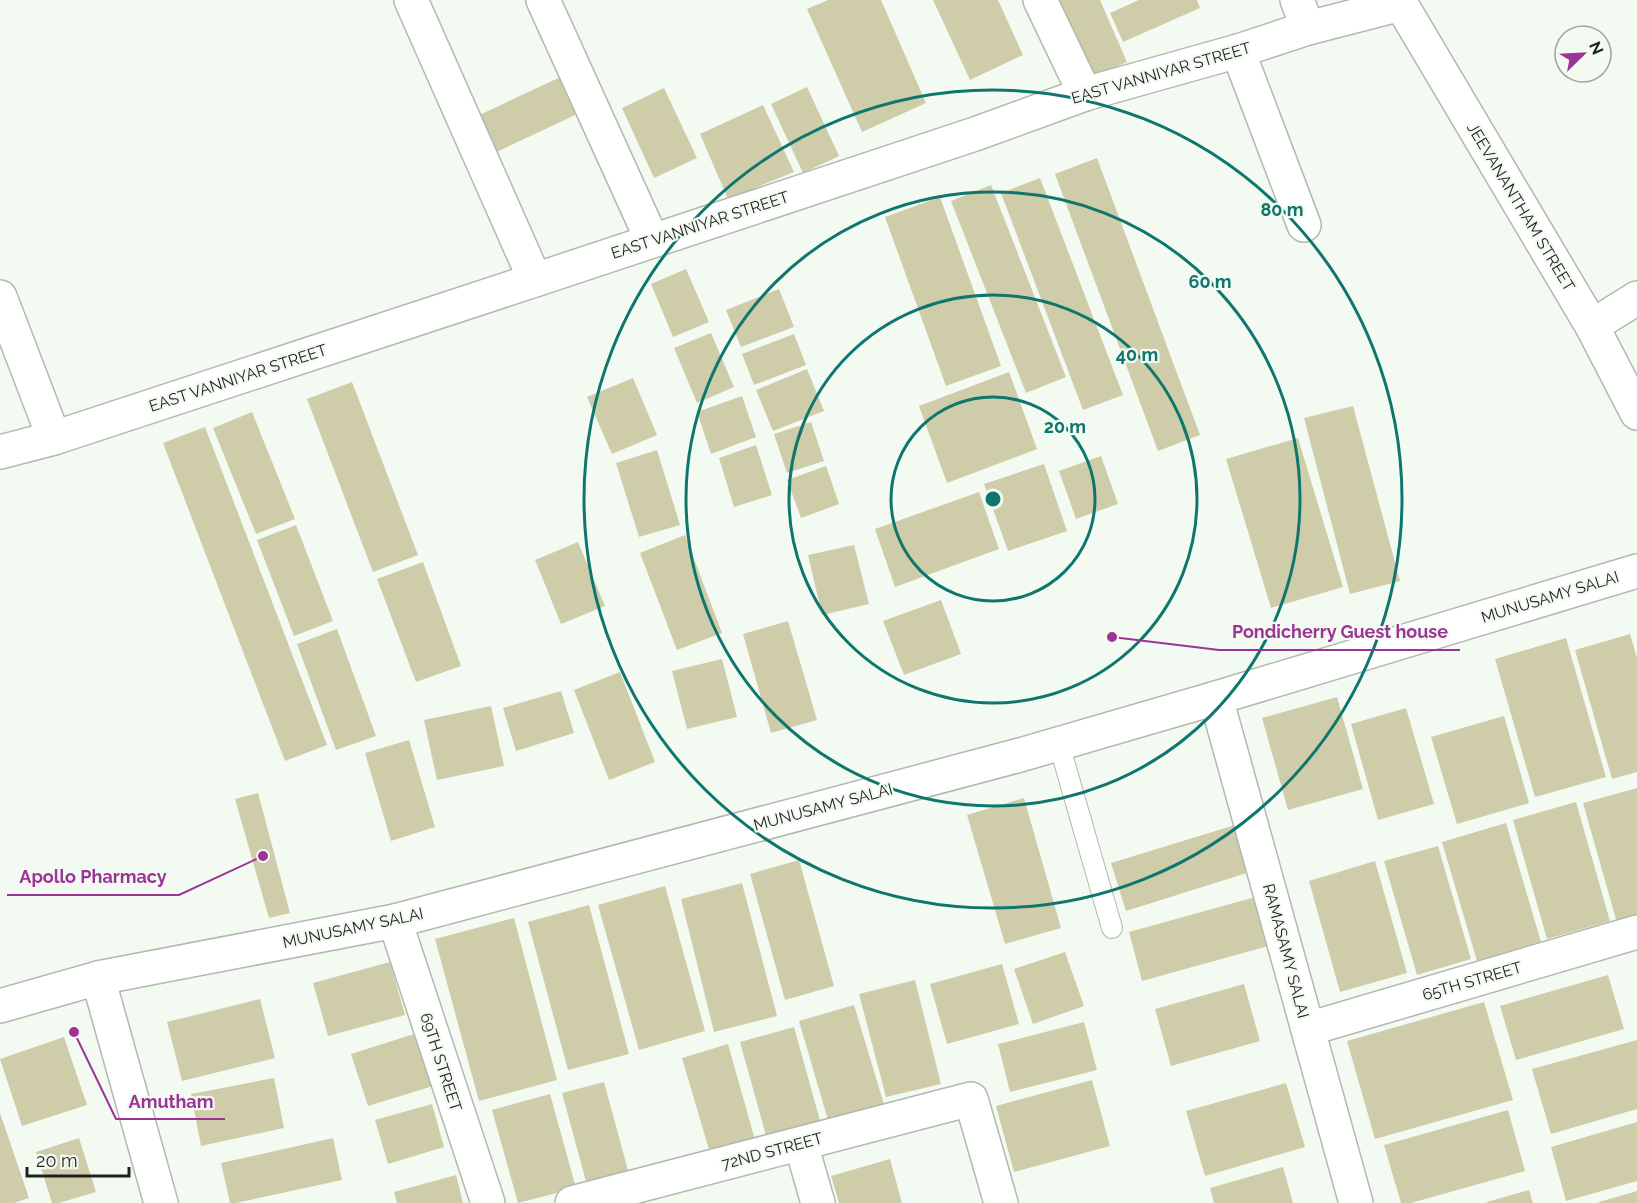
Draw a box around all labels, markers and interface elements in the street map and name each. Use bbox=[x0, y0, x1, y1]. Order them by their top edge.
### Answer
north arrow bbox=[1553, 24, 1613, 84]
street label: EAST VANNIYAR STREET bbox=[1069, 38, 1253, 108]
text: N bbox=[1585, 39, 1607, 58]
street label: JEEVANANTHAM STREET bbox=[1463, 119, 1579, 295]
street label: EAST VANNIYAR STREET bbox=[609, 187, 792, 263]
text: 80 m bbox=[1260, 199, 1304, 220]
text: 60 m bbox=[1188, 271, 1232, 292]
street label: EAST VANNIYAR STREET bbox=[147, 340, 330, 416]
text: 40 m bbox=[1116, 344, 1158, 365]
text: 20 m bbox=[1044, 416, 1086, 437]
centre of rings bbox=[983, 489, 1003, 509]
street label: MUNUSAMY SALAI bbox=[1479, 567, 1621, 627]
callout: Pondicherry Guest house bbox=[1219, 614, 1460, 650]
text: Pondicherry Guest house bbox=[1232, 621, 1448, 642]
street label: MUNUSAMY SALAI bbox=[751, 779, 895, 835]
callout: Apollo Pharmacy bbox=[7, 859, 179, 895]
text: Apollo Pharmacy bbox=[19, 866, 167, 887]
street label: RAMASAMY SALAI bbox=[1259, 882, 1313, 1020]
street label: MUNUSAMY SALAI bbox=[281, 904, 425, 952]
street label: 65TH STREET bbox=[1420, 958, 1524, 1004]
street label: 69TH STREET bbox=[416, 1010, 466, 1114]
callout: Amutham bbox=[116, 1083, 225, 1119]
text: Amutham bbox=[129, 1091, 213, 1112]
street label: 72ND STREET bbox=[719, 1128, 825, 1174]
scale bar bbox=[27, 1140, 129, 1178]
text: 20 m bbox=[36, 1150, 78, 1171]

